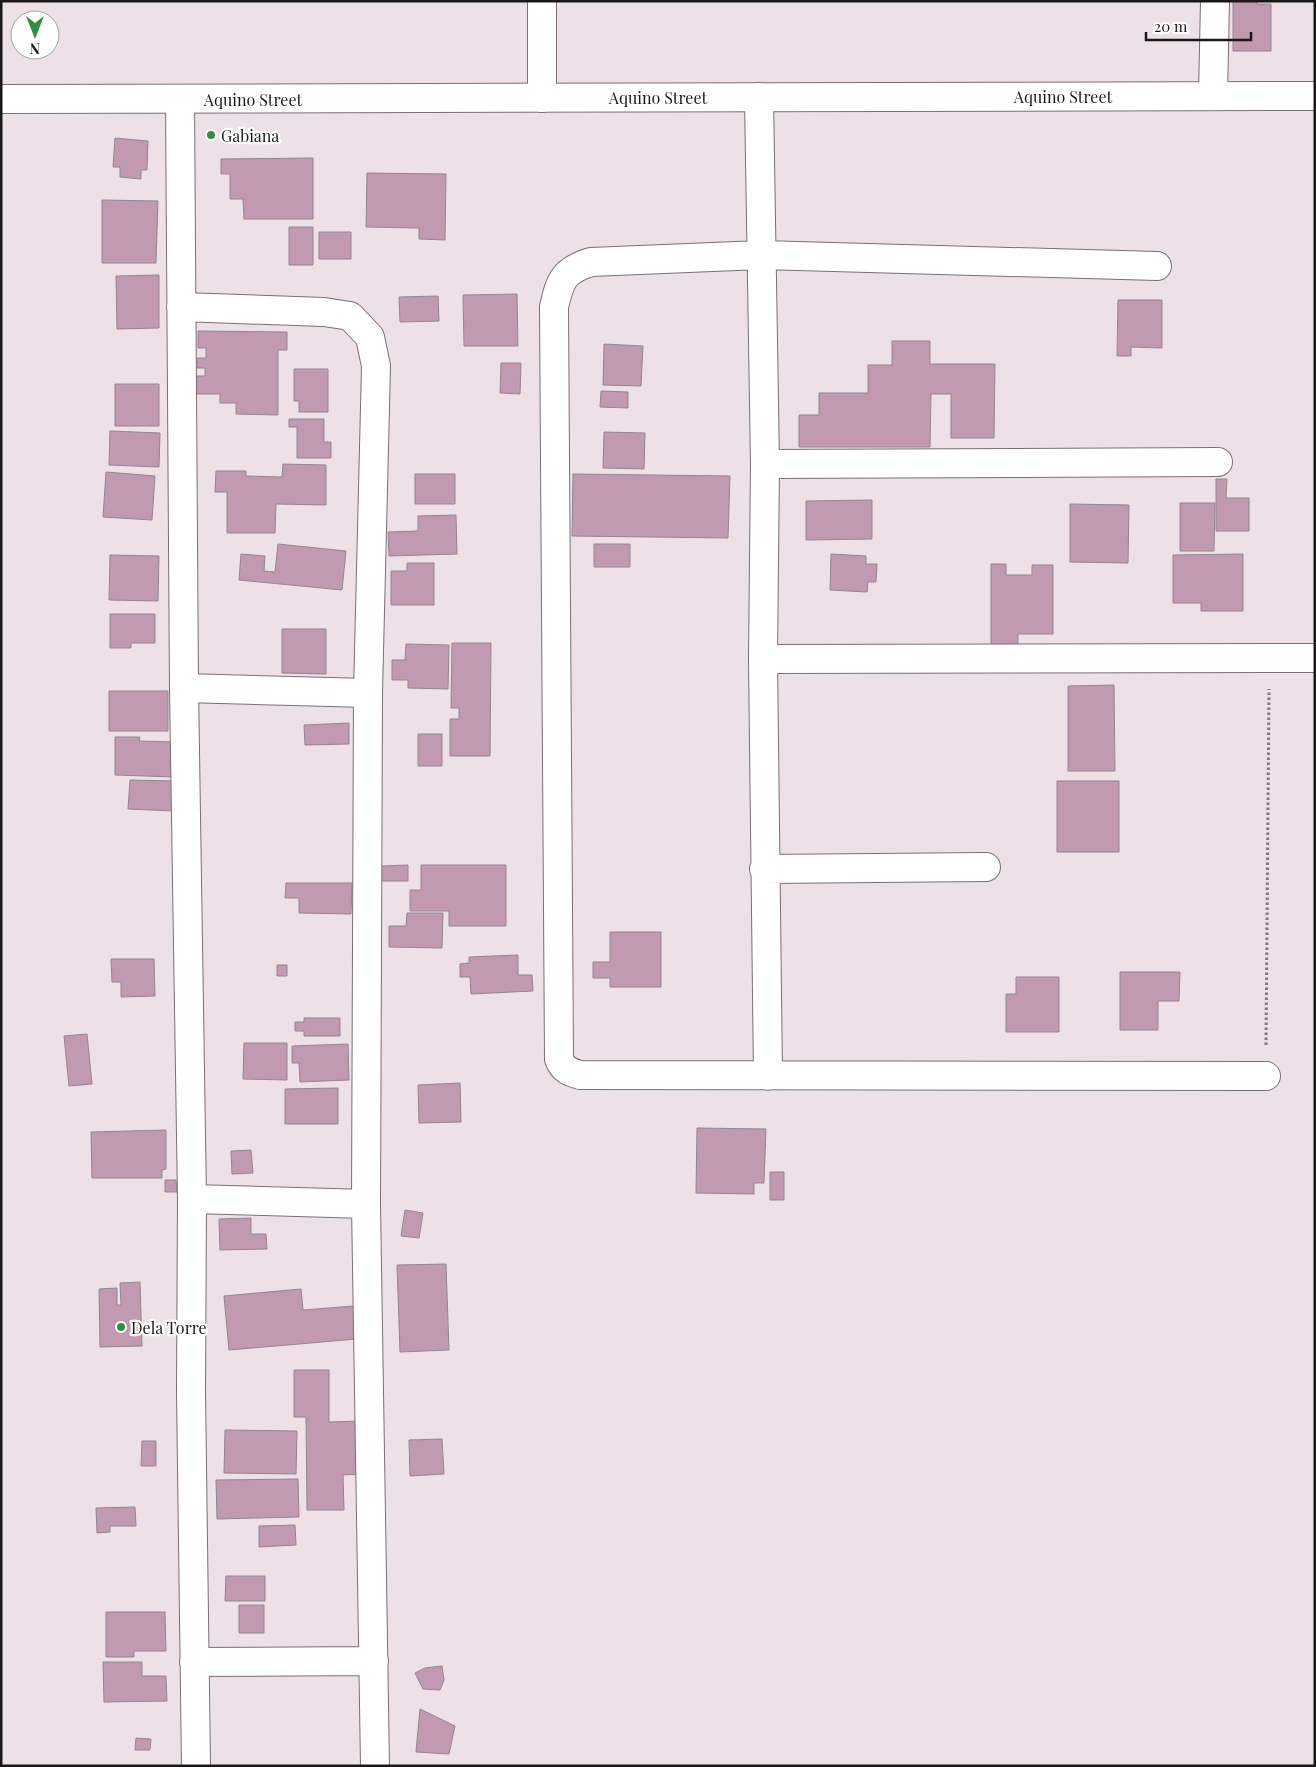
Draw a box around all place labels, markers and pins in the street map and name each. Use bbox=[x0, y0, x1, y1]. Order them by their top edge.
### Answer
place label: Gabiana bbox=[221, 125, 279, 146]
marker: Gabiana bbox=[205, 129, 217, 141]
place label: Dela Torre bbox=[131, 1317, 207, 1338]
marker: Dela Torre bbox=[115, 1321, 127, 1333]

